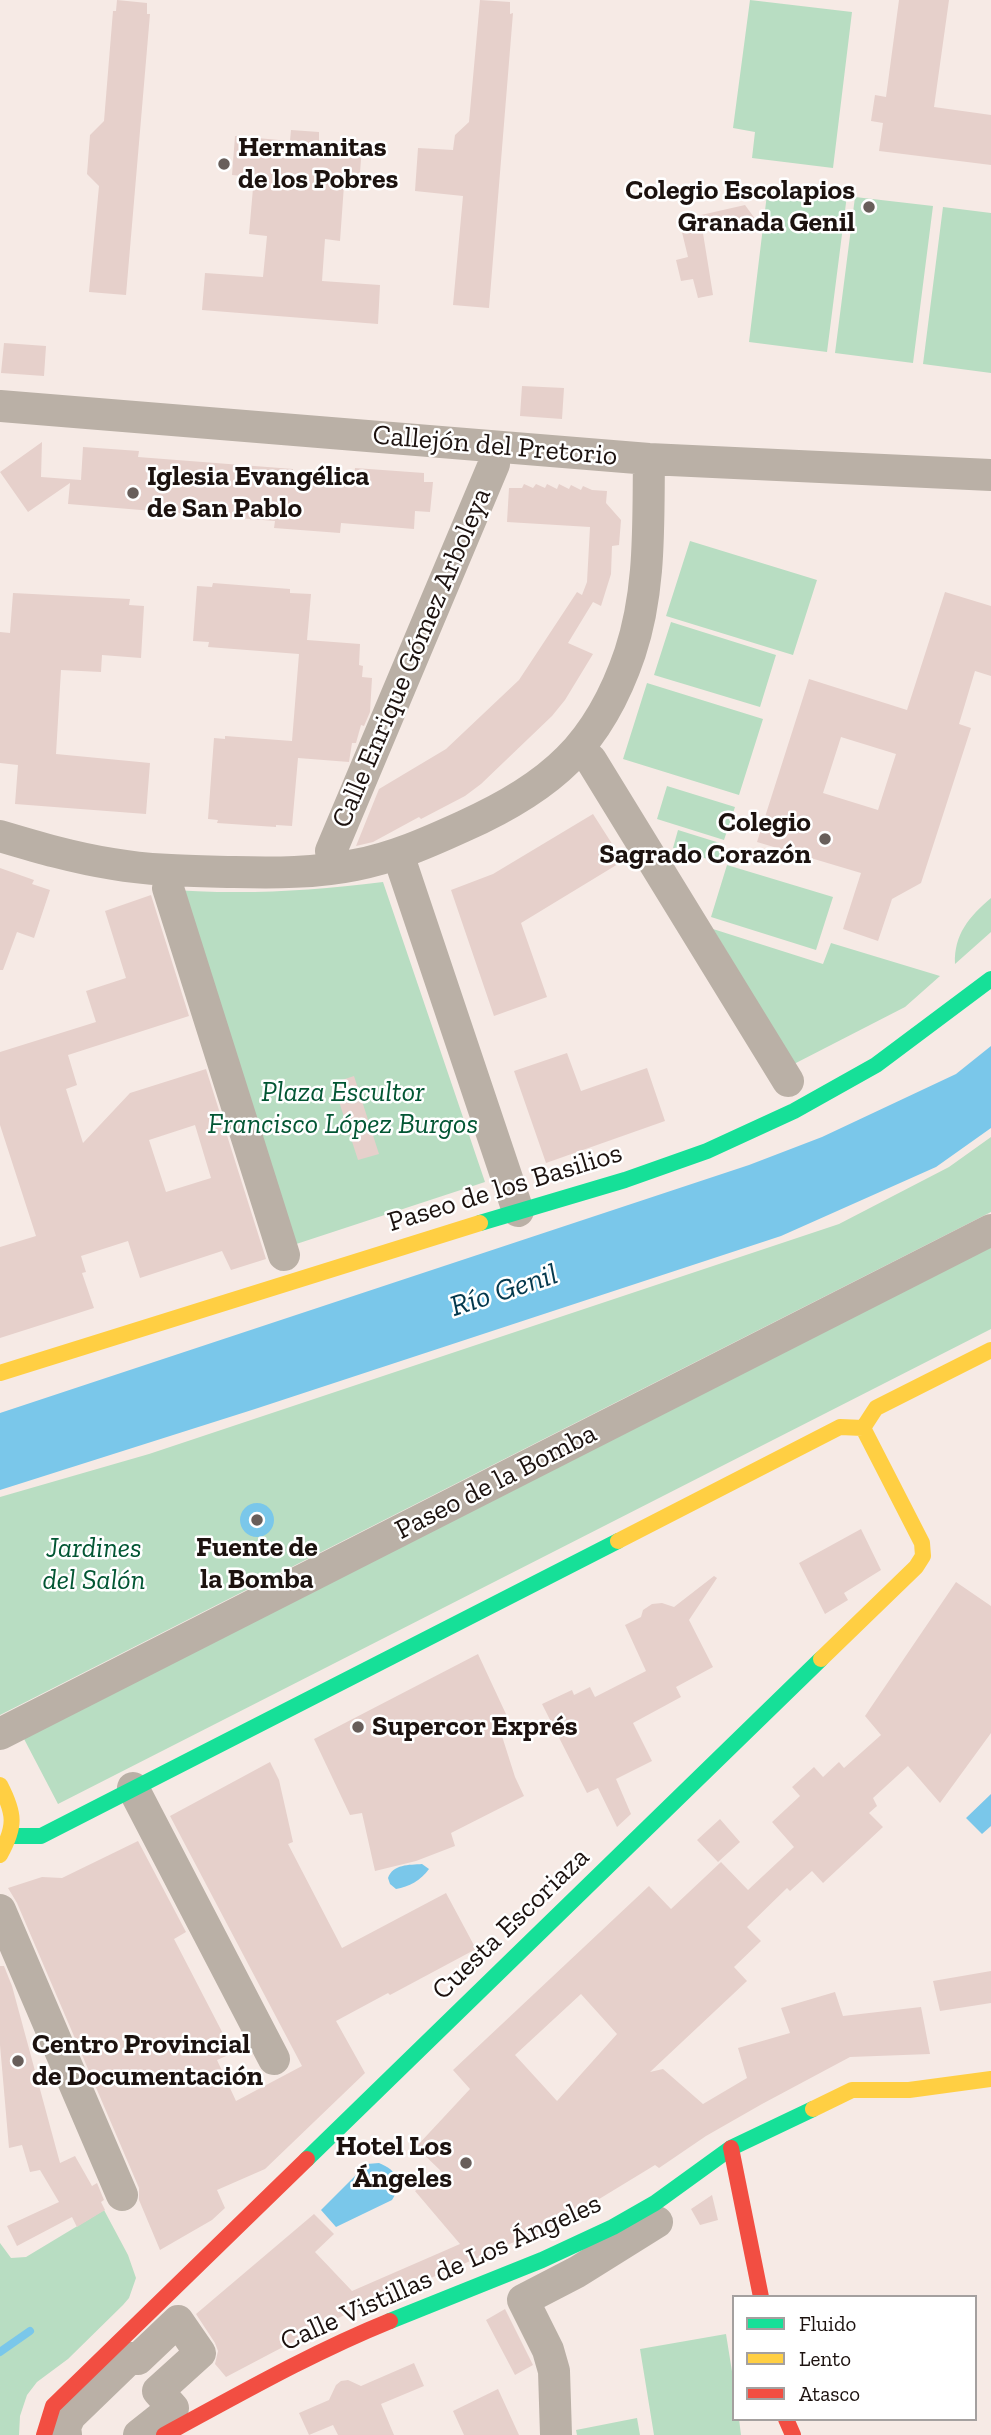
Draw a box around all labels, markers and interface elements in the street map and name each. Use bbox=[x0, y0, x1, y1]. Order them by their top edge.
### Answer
place label: Hermanitas de los Pobres bbox=[238, 131, 398, 197]
marker: Hermanitas de los Pobres bbox=[216, 156, 232, 172]
place label: Colegio Escolapios Granada Genil bbox=[625, 174, 855, 240]
marker: Colegio Escolapios Granada Genil bbox=[861, 199, 877, 215]
street label: Callejón del Pretorio bbox=[371, 419, 619, 473]
place label: Iglesia Evangélica de San Pablo bbox=[147, 460, 370, 526]
street label: Calle Enrique Gómez Arboleya bbox=[325, 483, 499, 833]
marker: Iglesia Evangélica de San Pablo bbox=[125, 485, 141, 501]
place label: Colegio Sagrado Corazón bbox=[599, 806, 811, 872]
marker: Colegio Sagrado Corazón bbox=[817, 831, 833, 847]
park label: Plaza Escultor Francisco López Burgos bbox=[208, 1076, 478, 1142]
street label: Paseo de los Basilios bbox=[384, 1136, 626, 1240]
water label: Río Genil bbox=[446, 1257, 562, 1325]
street label: Paseo de la Bomba bbox=[390, 1417, 602, 1547]
marker: Fuente de la Bomba bbox=[249, 1512, 265, 1528]
place label: Fuente de la Bomba bbox=[196, 1531, 318, 1597]
park label: Jardines del Salón bbox=[43, 1532, 145, 1598]
place label: Supercor Exprés bbox=[372, 1710, 578, 1744]
marker: Supercor Exprés bbox=[350, 1719, 366, 1735]
street label: Cuesta Escoriaza bbox=[426, 1841, 596, 2007]
place label: Centro Provincial de Documentación bbox=[32, 2028, 263, 2094]
marker: Centro Provincial de Documentación bbox=[10, 2053, 26, 2069]
place label: Hotel Los Ángeles bbox=[336, 2130, 452, 2196]
marker: Hotel Los Ángeles bbox=[458, 2155, 474, 2171]
street label: Calle Vistillas de Los Ángeles bbox=[275, 2187, 607, 2359]
legend bbox=[732, 2295, 977, 2421]
text: Fluido bbox=[799, 2311, 856, 2336]
text: Lento bbox=[799, 2346, 851, 2371]
text: Atasco bbox=[799, 2381, 860, 2406]

